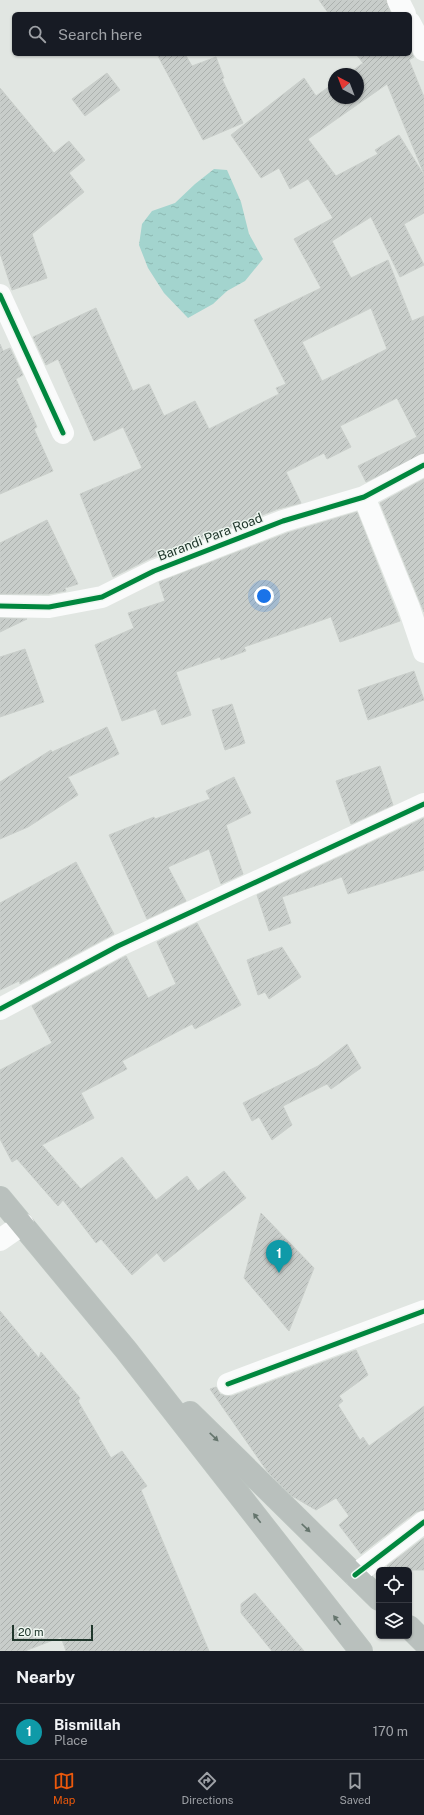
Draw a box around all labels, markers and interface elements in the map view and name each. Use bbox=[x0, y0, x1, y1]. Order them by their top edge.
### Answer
search box bbox=[12, 12, 412, 56]
icon: search bbox=[26, 23, 48, 45]
text: Search here bbox=[58, 26, 142, 43]
north arrow bbox=[328, 68, 364, 104]
street label: Barandi Para Road bbox=[156, 510, 264, 564]
your location bbox=[254, 586, 274, 606]
pin: 1 bbox=[266, 1240, 292, 1273]
one-way arrow bbox=[209, 1432, 219, 1442]
one-way arrow bbox=[253, 1512, 262, 1523]
one-way arrow bbox=[301, 1523, 311, 1533]
map controls bbox=[376, 1567, 412, 1639]
button: locate bbox=[376, 1567, 412, 1603]
button: layers bbox=[376, 1603, 412, 1639]
one-way arrow bbox=[333, 1615, 342, 1626]
scale bar bbox=[12, 1623, 93, 1642]
text: 20 m bbox=[18, 1626, 43, 1638]
text: Nearby bbox=[16, 1667, 75, 1687]
text: Bismillah bbox=[54, 1716, 121, 1733]
text: 1 bbox=[26, 1724, 32, 1739]
text: 170 m bbox=[373, 1724, 408, 1739]
text: Place bbox=[54, 1733, 88, 1748]
tab: Map bbox=[53, 1770, 75, 1806]
tab: Directions bbox=[182, 1770, 233, 1806]
tab: Saved bbox=[339, 1770, 371, 1806]

